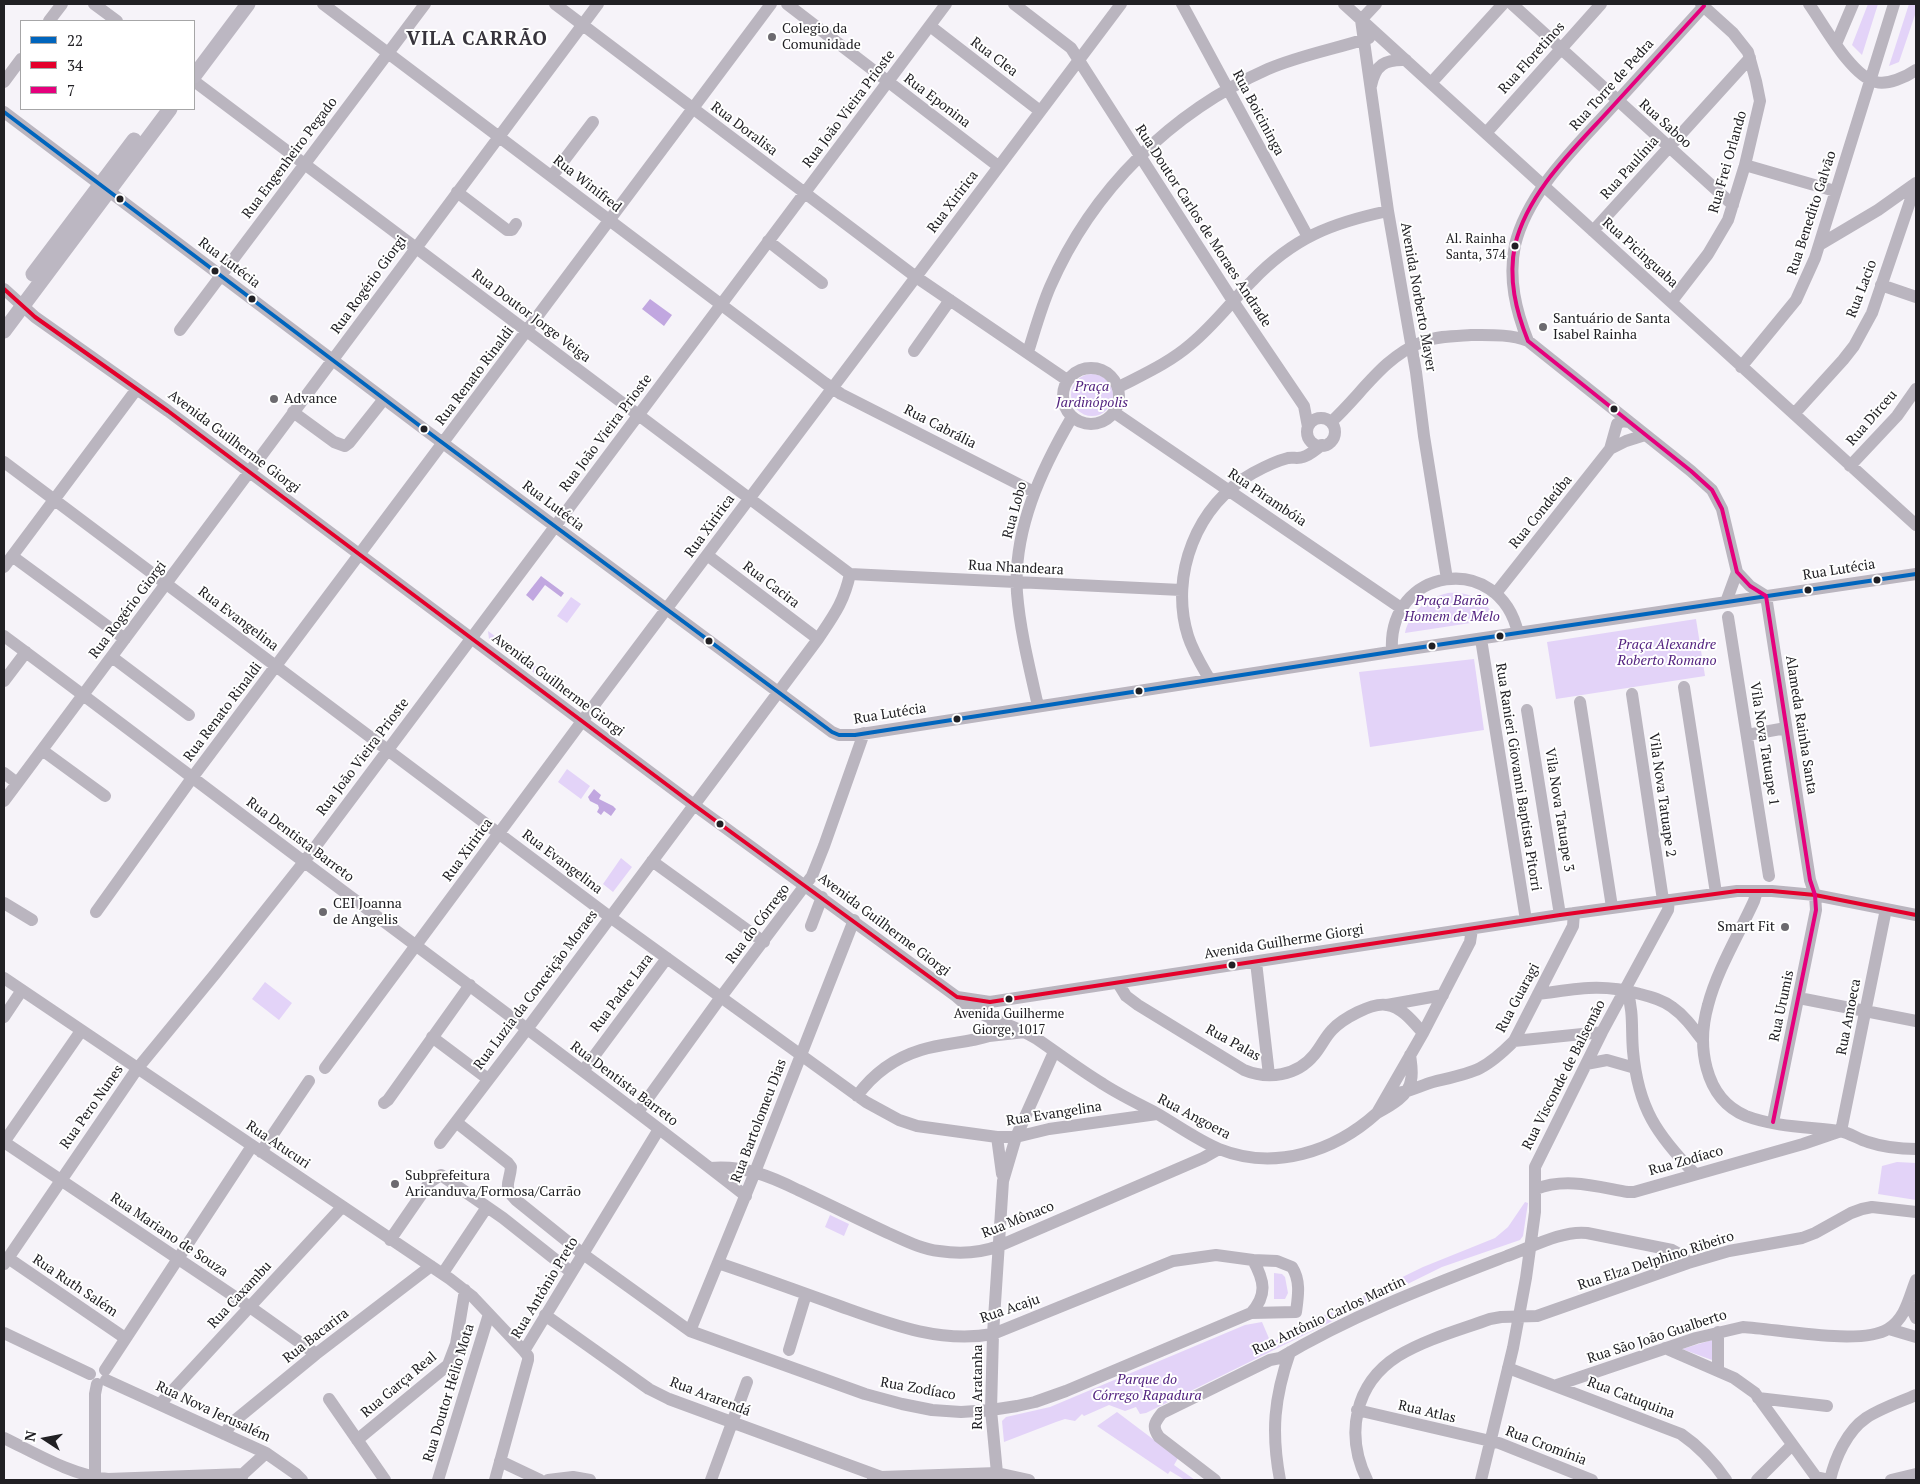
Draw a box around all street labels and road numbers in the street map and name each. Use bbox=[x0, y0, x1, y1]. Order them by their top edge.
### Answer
street label: Rua Floretinos bbox=[1495, 19, 1569, 97]
street label: Rua Clea bbox=[967, 34, 1021, 80]
street label: Rua Torre de Pedra bbox=[1566, 36, 1658, 134]
street label: Rua João Vieira Prioste bbox=[799, 47, 899, 171]
street label: Rua Boicininga bbox=[1229, 68, 1287, 158]
street label: Rua Eponina bbox=[900, 70, 974, 132]
street label: Rua Engenheiro Pegado bbox=[239, 94, 341, 222]
street label: Rua Saboo bbox=[1635, 96, 1695, 152]
street label: Rua Doralisa bbox=[707, 98, 781, 160]
street label: Rua Frei Orlando bbox=[1705, 109, 1751, 215]
street label: Rua Doutor Carlos de Moraes Andrade bbox=[1131, 122, 1275, 330]
street label: Rua Paulínia bbox=[1597, 133, 1663, 203]
street label: Rua Benedito Galvão bbox=[1784, 149, 1840, 277]
street label: Rua Winifred bbox=[549, 152, 625, 216]
street label: Rua Xiririca bbox=[924, 167, 982, 237]
street label: Rua Picinguaba bbox=[1599, 215, 1681, 291]
street label: Avenida Norberto Mayer bbox=[1397, 221, 1439, 373]
street label: Rua Rogério Giorgi bbox=[328, 233, 410, 337]
street label: Rua Lutécia bbox=[195, 234, 263, 292]
street label: Rua Lacio bbox=[1843, 258, 1881, 320]
street label: Rua Doutor Jorge Veiga bbox=[468, 266, 594, 366]
street label: Rua Renato Rinaldi bbox=[432, 323, 518, 429]
street label: Rua João Vieira Prioste bbox=[556, 371, 656, 495]
street label: Avenida Guilherme Giorgi bbox=[165, 387, 303, 497]
street label: Rua Dirceu bbox=[1843, 387, 1901, 449]
street label: Rua Cabrália bbox=[901, 402, 979, 452]
street label: Rua Pirambóia bbox=[1225, 466, 1309, 530]
street label: Rua Condeúba bbox=[1506, 472, 1576, 552]
street label: Rua Lutécia bbox=[519, 477, 587, 535]
street label: Rua Lobo bbox=[999, 480, 1031, 540]
street label: Rua Xiririca bbox=[682, 491, 738, 561]
street label: Rua Lutécia bbox=[1802, 556, 1876, 584]
street label: Rua Nhandeara bbox=[968, 557, 1064, 579]
street label: Rua Rogério Giorgi bbox=[86, 558, 170, 662]
street label: Rua Cacira bbox=[739, 558, 803, 612]
street label: Rua Evangelina bbox=[194, 583, 282, 655]
street label: Avenida Guilherme Giorgi bbox=[489, 630, 627, 740]
street label: Alameda Rainha Santa bbox=[1782, 654, 1820, 796]
street label: Rua Renato Rinaldi bbox=[180, 659, 266, 765]
street label: Rua Ranieri Giovanni Baptista Pitorri bbox=[1492, 662, 1544, 892]
street label: Vila Nova Tatuape 1 bbox=[1746, 681, 1782, 807]
street label: Rua João Vieira Prioste bbox=[313, 695, 413, 819]
street label: Rua Lutécia bbox=[853, 700, 927, 728]
street label: Vila Nova Tatuape 2 bbox=[1645, 732, 1679, 858]
street label: Vila Nova Tatuape 3 bbox=[1541, 747, 1577, 873]
street label: Rua Dentista Barreto bbox=[243, 794, 357, 886]
street label: Rua Xiririca bbox=[440, 815, 496, 885]
street label: Rua Evangelina bbox=[518, 826, 606, 898]
street label: Avenida Guilherme Giorgi bbox=[815, 870, 953, 980]
street label: Rua do Córrego bbox=[723, 881, 793, 967]
street label: Rua Luzia da Conceição Moraes bbox=[471, 907, 601, 1073]
street label: Avenida Guilherme Giorgi bbox=[1203, 921, 1365, 963]
street label: Rua Padre Lara bbox=[587, 951, 657, 1035]
street label: Rua Guaragi bbox=[1493, 960, 1543, 1036]
street label: Rua Urumis bbox=[1766, 969, 1798, 1043]
street label: Rua Amoeca bbox=[1833, 977, 1865, 1057]
street label: Rua Visconde de Balsemão bbox=[1519, 997, 1609, 1153]
street label: Rua Palas bbox=[1203, 1021, 1263, 1065]
street label: Rua Dentista Barreto bbox=[567, 1038, 681, 1130]
street label: Rua Bartolomeu Dias bbox=[728, 1057, 790, 1185]
street label: Rua Pero Nunes bbox=[57, 1062, 127, 1152]
street label: Rua Angoera bbox=[1155, 1091, 1233, 1143]
street label: Rua Evangelina bbox=[1005, 1098, 1103, 1130]
street label: Rua Atucuri bbox=[243, 1117, 313, 1173]
street label: Rua Zodíaco bbox=[1647, 1142, 1725, 1180]
street label: Rua Mariano de Souza bbox=[107, 1189, 231, 1281]
street label: Rua Mônaco bbox=[979, 1198, 1057, 1242]
street label: Rua Elza Delphino Ribeiro bbox=[1576, 1228, 1736, 1294]
street label: Rua Antônio Preto bbox=[508, 1234, 582, 1342]
street label: Rua Ruth Salém bbox=[29, 1251, 121, 1321]
street label: Rua Caxambu bbox=[205, 1258, 275, 1332]
street label: Rua Antônio Carlos Martin bbox=[1250, 1273, 1408, 1359]
street label: Rua Acaju bbox=[978, 1291, 1042, 1327]
street label: Rua Bacarira bbox=[280, 1305, 352, 1367]
street label: Rua São João Gualberto bbox=[1585, 1306, 1729, 1368]
street label: Rua Doutor Hélio Mota bbox=[420, 1322, 478, 1464]
street label: Rua Aratanha bbox=[970, 1344, 986, 1430]
street label: Rua Garça Real bbox=[358, 1349, 440, 1421]
street label: Rua Ararendá bbox=[667, 1374, 753, 1420]
street label: Rua Zodíaco bbox=[879, 1374, 957, 1404]
street label: Rua Catuquina bbox=[1585, 1374, 1677, 1422]
street label: Rua Nova Jerusalém bbox=[153, 1378, 273, 1446]
street label: Rua Atlas bbox=[1396, 1397, 1458, 1427]
street label: Rua Cromínia bbox=[1503, 1423, 1589, 1469]

